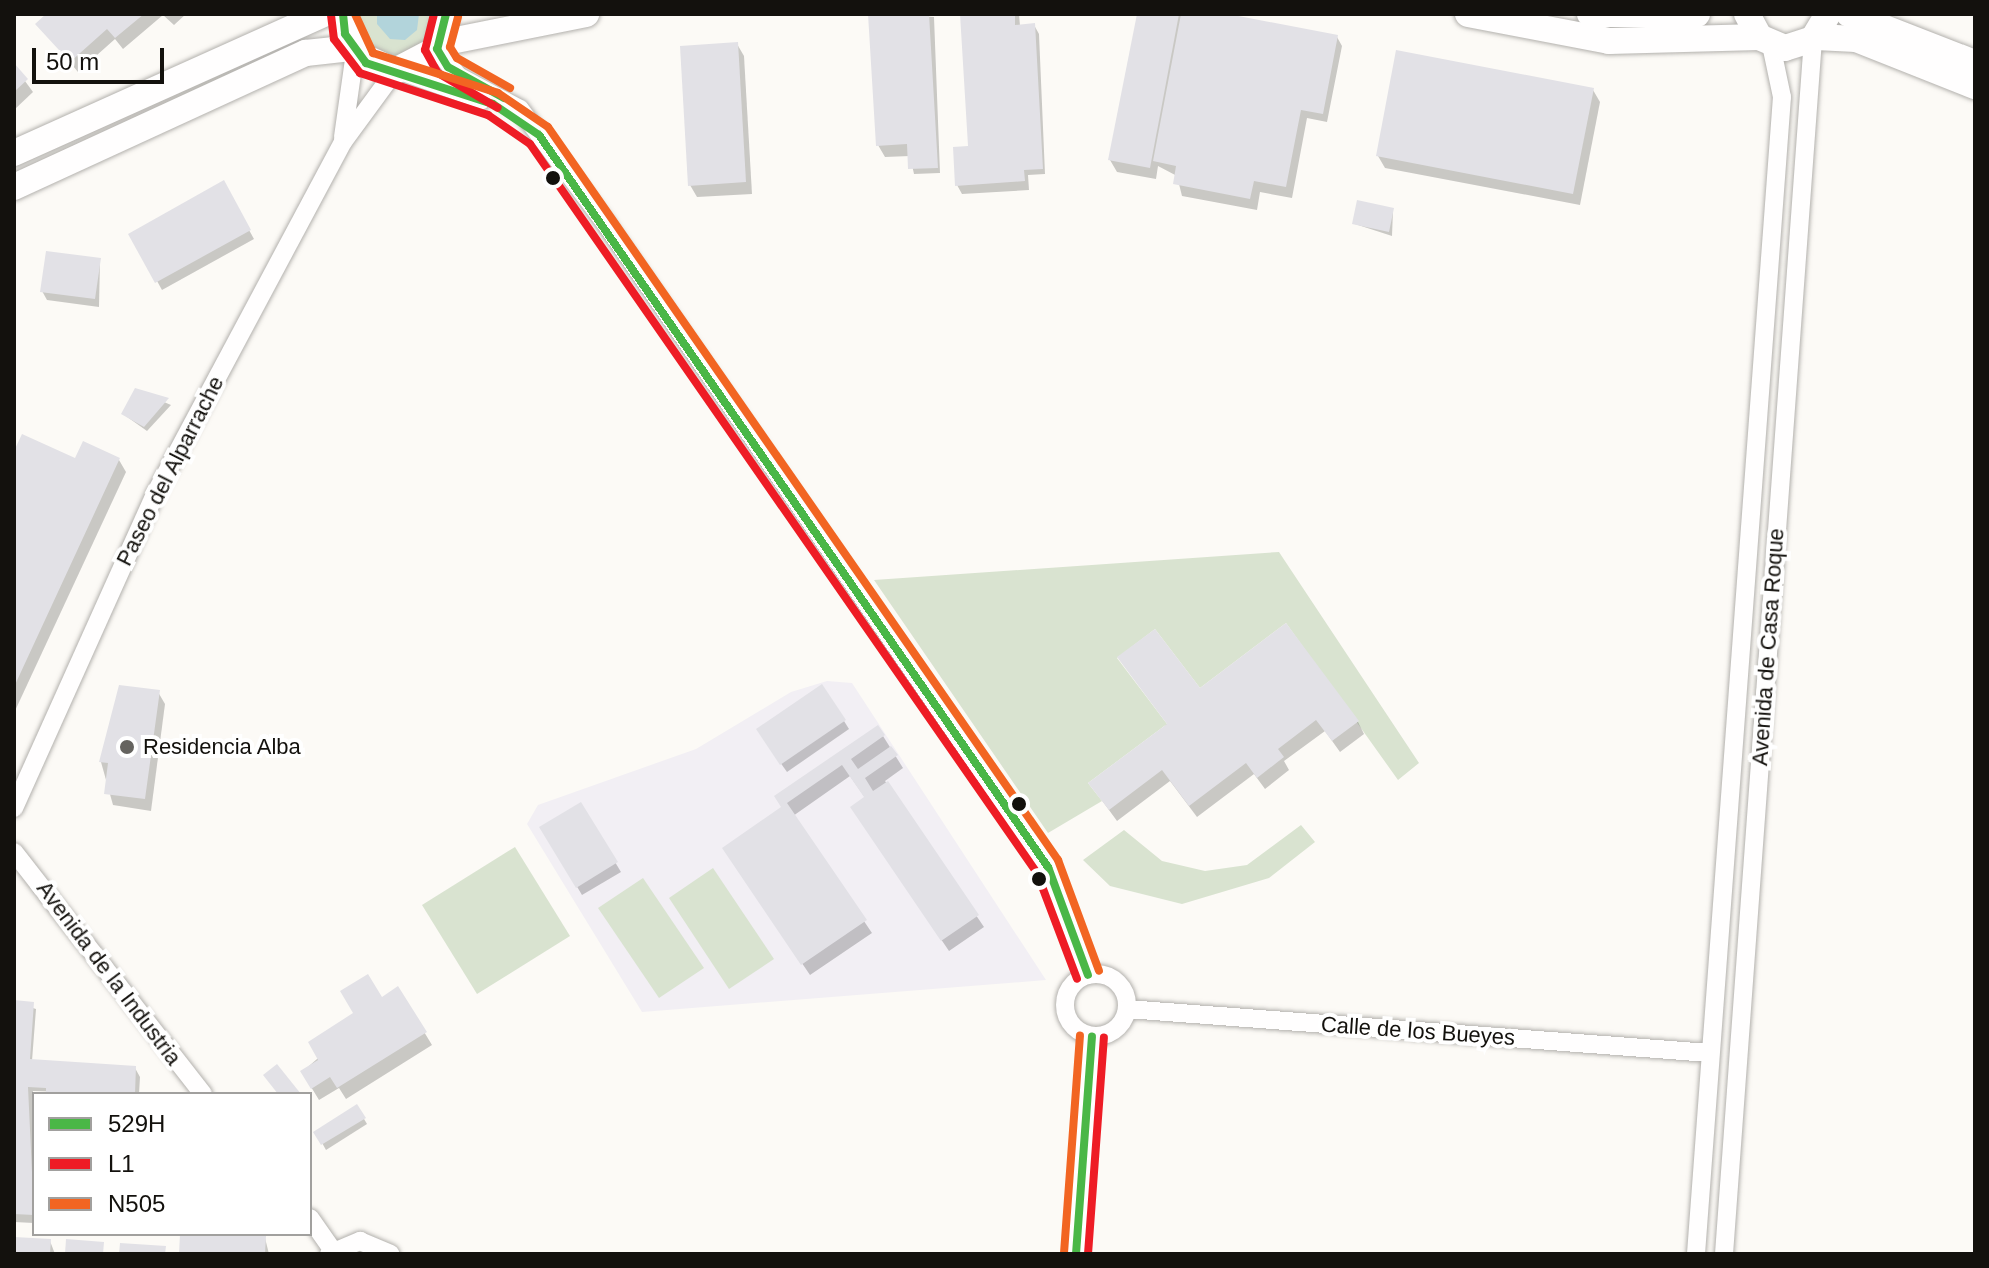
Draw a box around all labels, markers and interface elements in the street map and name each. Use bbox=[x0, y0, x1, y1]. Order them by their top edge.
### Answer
scale bar bbox=[36, 32, 168, 82]
text: 50 m bbox=[46, 48, 99, 75]
unlabelled marker bbox=[545, 170, 561, 186]
street label: Paseo del Alparrache bbox=[110, 371, 230, 571]
street label: Avenida de Casa Roque bbox=[1747, 527, 1789, 767]
place label: Residencia Alba bbox=[143, 734, 302, 760]
marker: Residencia Alba bbox=[118, 738, 136, 756]
unlabelled marker bbox=[1011, 796, 1027, 812]
unlabelled marker bbox=[1031, 871, 1047, 887]
street label: Avenida de la Industria bbox=[31, 876, 187, 1070]
street label: Calle de los Bueyes bbox=[1320, 1011, 1516, 1051]
legend bbox=[32, 1092, 312, 1236]
text: 529H bbox=[108, 1110, 165, 1137]
text: L1 bbox=[108, 1150, 135, 1177]
text: N505 bbox=[108, 1190, 165, 1217]

